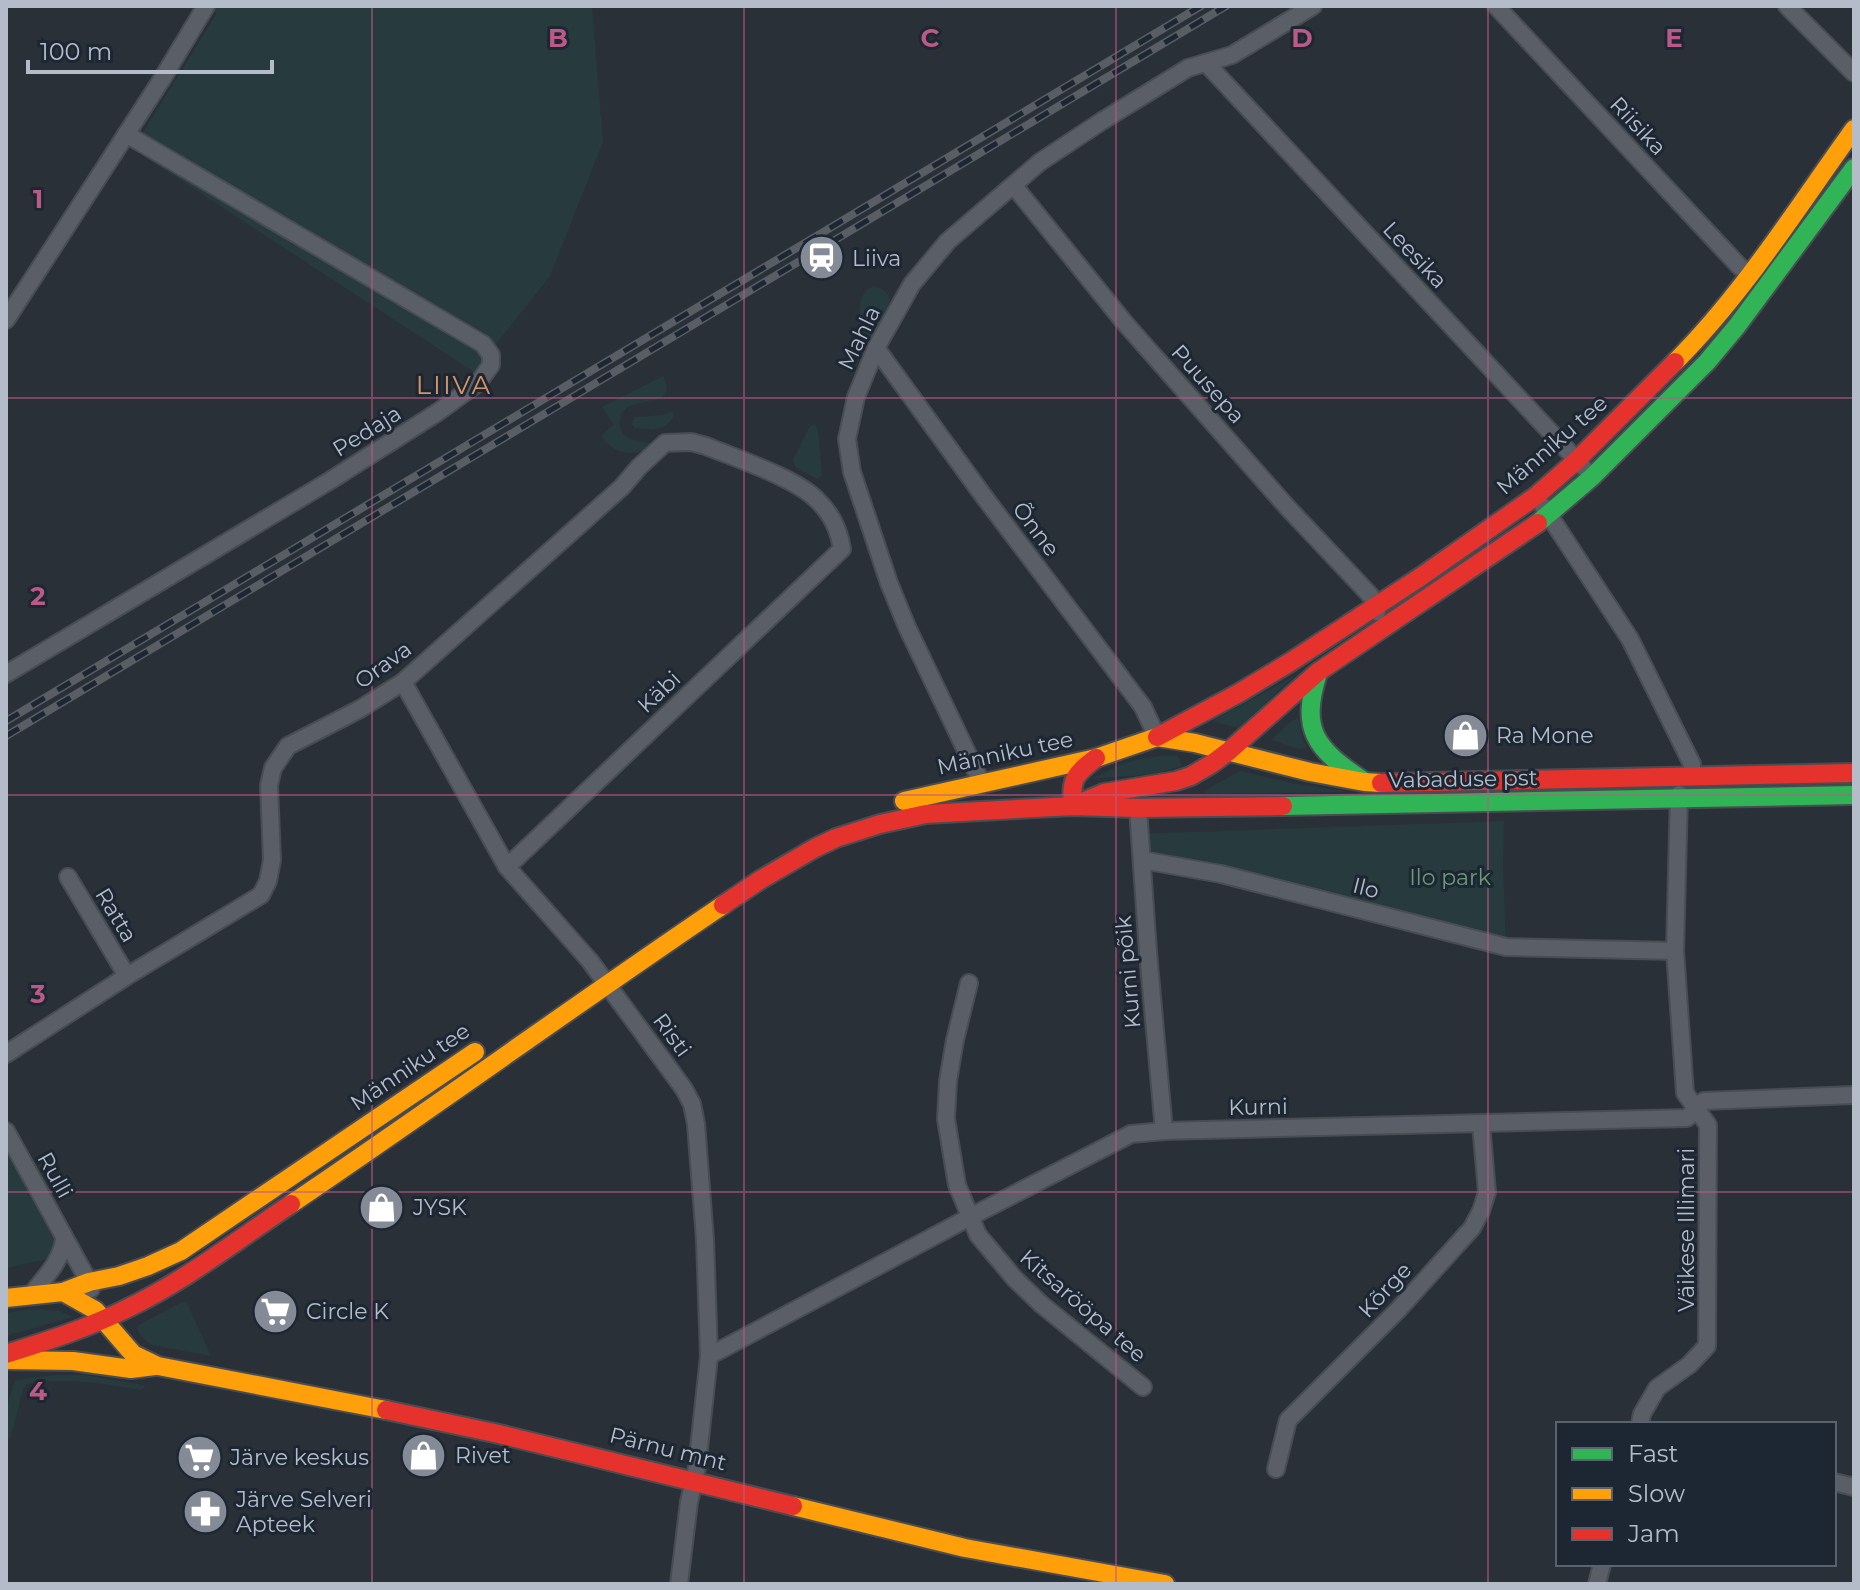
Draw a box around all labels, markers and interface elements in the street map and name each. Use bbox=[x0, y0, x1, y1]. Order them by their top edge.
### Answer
text: B bbox=[548, 22, 568, 54]
text: C bbox=[921, 22, 940, 54]
text: D bbox=[1291, 22, 1313, 54]
text: E bbox=[1665, 22, 1683, 54]
scale bar bbox=[28, 24, 272, 74]
text: 100 m bbox=[40, 37, 112, 66]
street label: Riisika bbox=[1604, 91, 1672, 161]
text: 1 bbox=[33, 183, 43, 215]
street label: Leesika bbox=[1377, 216, 1453, 294]
station icon: Liiva bbox=[797, 234, 845, 282]
place label: Liiva bbox=[852, 245, 901, 272]
street label: Mahla bbox=[832, 302, 886, 374]
street label: Puusepa bbox=[1165, 339, 1251, 429]
district label: LIIVA bbox=[416, 369, 492, 401]
street label: Männiku tee bbox=[1491, 389, 1613, 501]
street label: Pedaja bbox=[328, 399, 406, 463]
street label: Õnne bbox=[1007, 496, 1065, 562]
text: 2 bbox=[30, 580, 46, 612]
street label: Orava bbox=[349, 635, 417, 695]
street label: Käbi bbox=[632, 665, 686, 719]
shop icon: Ra Mone bbox=[1441, 711, 1489, 759]
place label: Ra Mone bbox=[1496, 722, 1594, 749]
street label: Männiku tee bbox=[935, 725, 1075, 781]
street label: Vabaduse pst bbox=[1388, 764, 1538, 794]
park label: Ilo park bbox=[1409, 864, 1492, 891]
street label: Ilo bbox=[1350, 872, 1382, 904]
street label: Ratta bbox=[89, 883, 143, 947]
street label: Kurni põik bbox=[1110, 914, 1146, 1029]
text: 3 bbox=[29, 978, 46, 1010]
street label: Risti bbox=[647, 1008, 697, 1062]
street label: Männiku tee bbox=[345, 1017, 475, 1117]
street label: Kurni bbox=[1228, 1093, 1288, 1121]
street label: Rulli bbox=[31, 1147, 79, 1203]
street label: Väikese Illimari bbox=[1673, 1148, 1700, 1312]
shop icon: JYSK bbox=[358, 1183, 406, 1231]
place label: JYSK bbox=[412, 1194, 467, 1221]
street label: Kitsarööpa tee bbox=[1014, 1244, 1152, 1368]
street label: Kõrge bbox=[1353, 1257, 1417, 1323]
supermarket icon: Circle K bbox=[251, 1287, 299, 1335]
place label: Circle K bbox=[306, 1298, 389, 1325]
text: 4 bbox=[29, 1375, 47, 1407]
street label: Pärnu mnt bbox=[607, 1421, 729, 1477]
legend bbox=[1556, 1422, 1836, 1566]
shop icon: Rivet bbox=[400, 1431, 448, 1479]
supermarket icon: Järve keskus bbox=[175, 1433, 223, 1481]
text: Fast bbox=[1628, 1439, 1679, 1468]
place label: Rivet bbox=[455, 1442, 511, 1469]
place label: Järve keskus bbox=[229, 1444, 369, 1471]
text: Slow bbox=[1628, 1479, 1685, 1508]
place label: Järve Selveri Apteek bbox=[235, 1486, 372, 1538]
pharmacy icon: Järve Selveri Apteek bbox=[181, 1488, 229, 1536]
text: Jam bbox=[1627, 1519, 1680, 1548]

